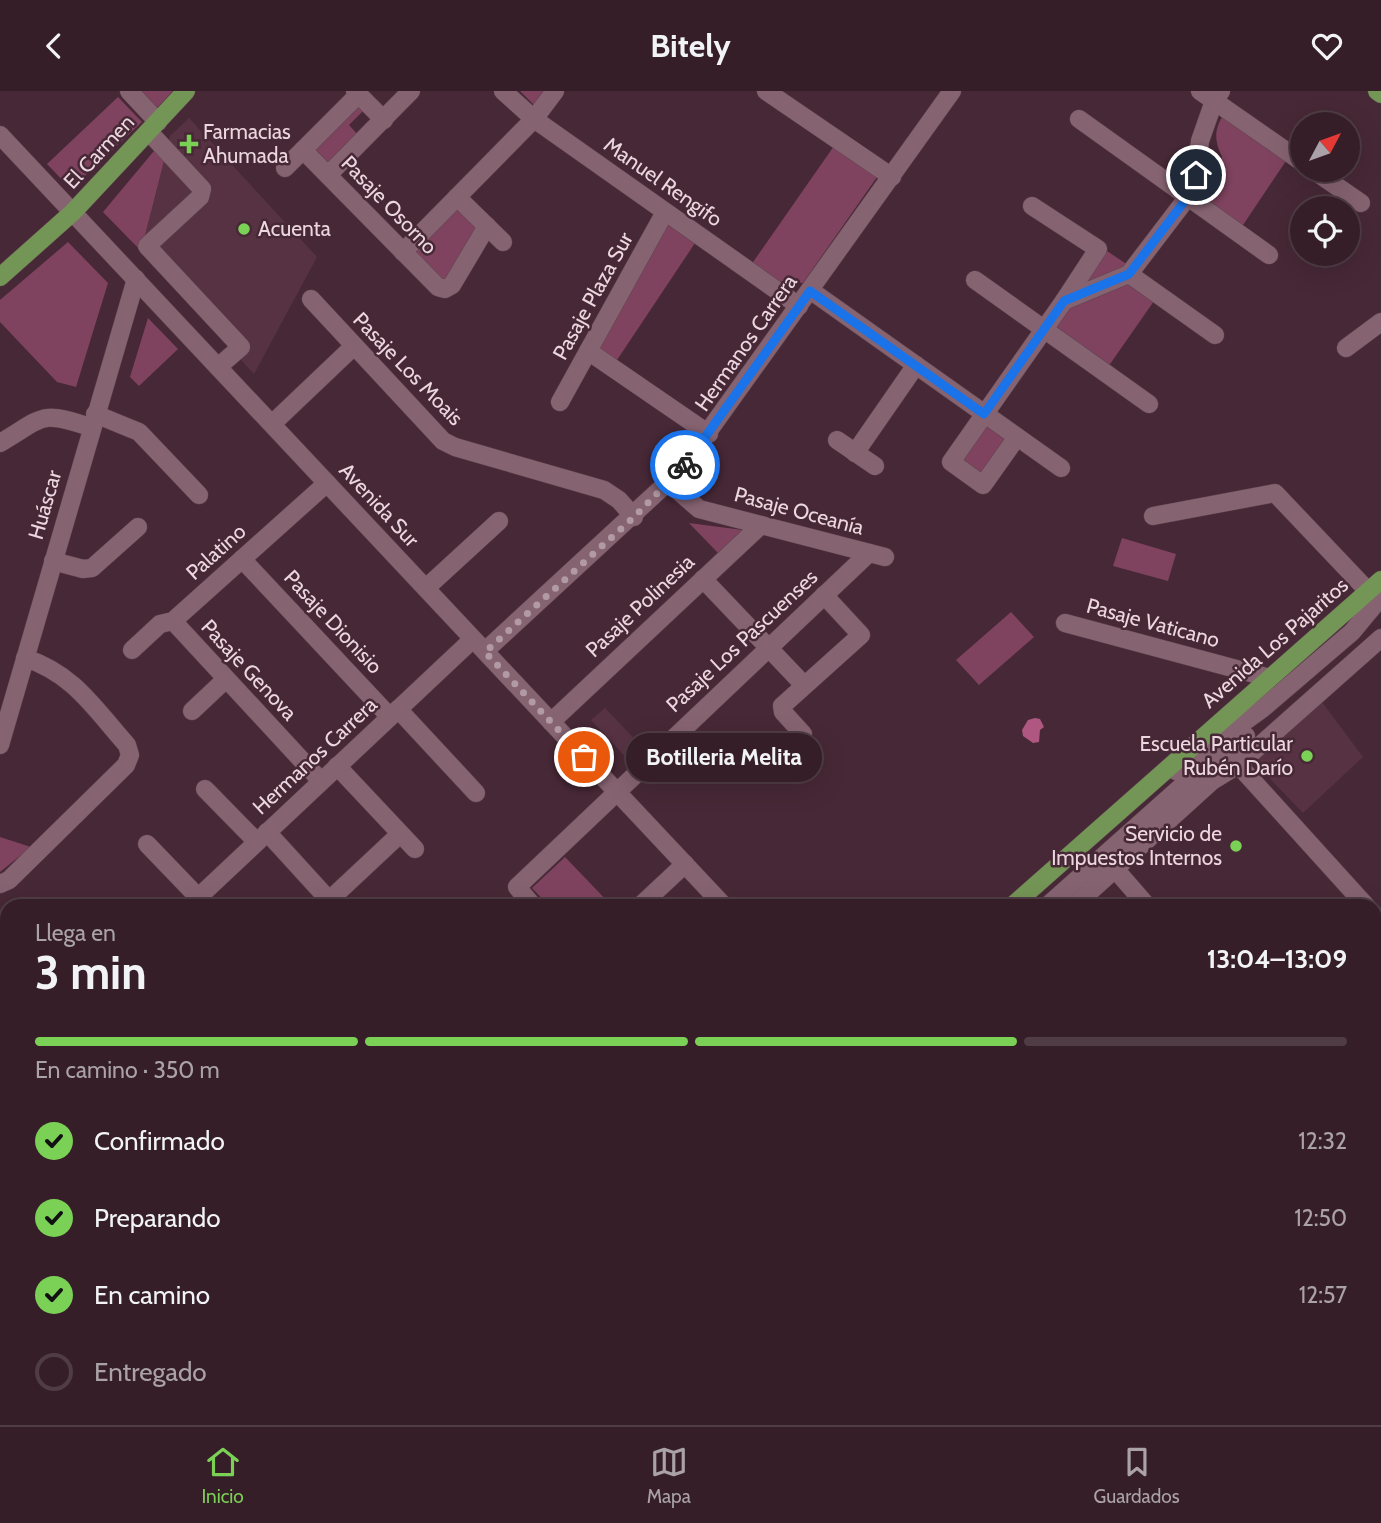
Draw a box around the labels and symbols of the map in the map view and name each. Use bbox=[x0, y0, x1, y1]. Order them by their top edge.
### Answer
street label: El Carmen bbox=[58, 110, 139, 194]
north arrow bbox=[1290, 112, 1360, 182]
place label: Farmacias Ahumada bbox=[203, 119, 291, 168]
street label: Manuel Rengifo bbox=[599, 132, 727, 232]
marker: Farmacias Ahumada bbox=[181, 136, 197, 152]
pin bbox=[1166, 145, 1226, 205]
street label: Pasaje Osorno bbox=[336, 150, 442, 260]
place label: Acuenta bbox=[258, 216, 331, 241]
marker: Acuenta bbox=[236, 221, 252, 237]
street label: Pasaje Plaza Sur bbox=[547, 227, 639, 364]
street label: Hermanos Carrera bbox=[689, 270, 802, 416]
street label: Pasaje Los Moais bbox=[347, 307, 469, 431]
courier bbox=[650, 430, 720, 500]
street label: Avenida Sur bbox=[334, 458, 425, 552]
street label: Huáscar bbox=[23, 467, 66, 542]
street label: Pasaje Oceanía bbox=[731, 481, 867, 541]
street label: Palatino bbox=[181, 518, 251, 585]
street label: Pasaje Polinesia bbox=[580, 549, 700, 663]
street label: Pasaje Los Pascuenses bbox=[661, 564, 823, 718]
street label: Pasaje Dionisio bbox=[278, 565, 388, 679]
street label: Avenida Los Pajaritos bbox=[1196, 572, 1354, 714]
street label: Pasaje Vaticano bbox=[1084, 593, 1222, 653]
street label: Pasaje Genova bbox=[196, 614, 302, 726]
street label: Hermanos Carrera bbox=[247, 692, 382, 819]
pin bbox=[554, 727, 614, 787]
place label: Escuela Particular Rubén Darío bbox=[1140, 731, 1293, 780]
callout: Botilleria Melita bbox=[626, 733, 822, 781]
marker: Escuela Particular Rubén Darío bbox=[1299, 748, 1315, 764]
place label: Servicio de Impuestos Internos bbox=[1051, 821, 1222, 870]
marker: Servicio de Impuestos Internos bbox=[1228, 838, 1244, 854]

